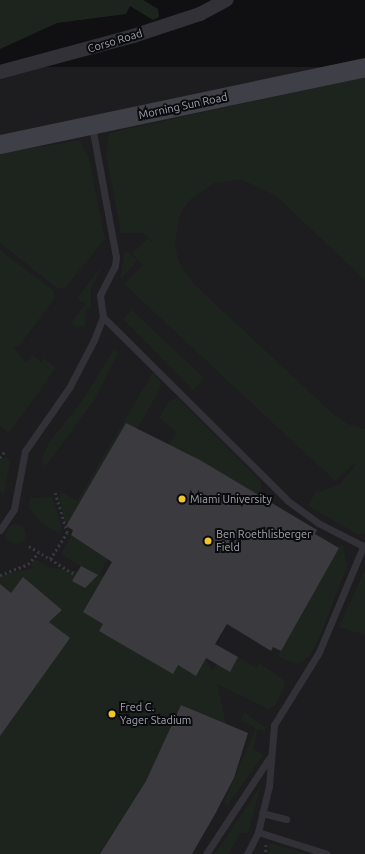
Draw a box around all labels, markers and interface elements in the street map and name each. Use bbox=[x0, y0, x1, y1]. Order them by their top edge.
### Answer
street label: Corso Road bbox=[86, 26, 144, 56]
street label: Morning Sun Road bbox=[137, 90, 229, 122]
place label: Miami University bbox=[190, 492, 272, 506]
marker: Miami University bbox=[177, 494, 187, 504]
place label: Ben Roethlisberger Field bbox=[216, 528, 311, 554]
marker: Ben Roethlisberger Field bbox=[203, 536, 213, 546]
place label: Fred C. Yager Stadium bbox=[120, 701, 191, 727]
marker: Fred C. Yager Stadium bbox=[107, 709, 117, 719]

